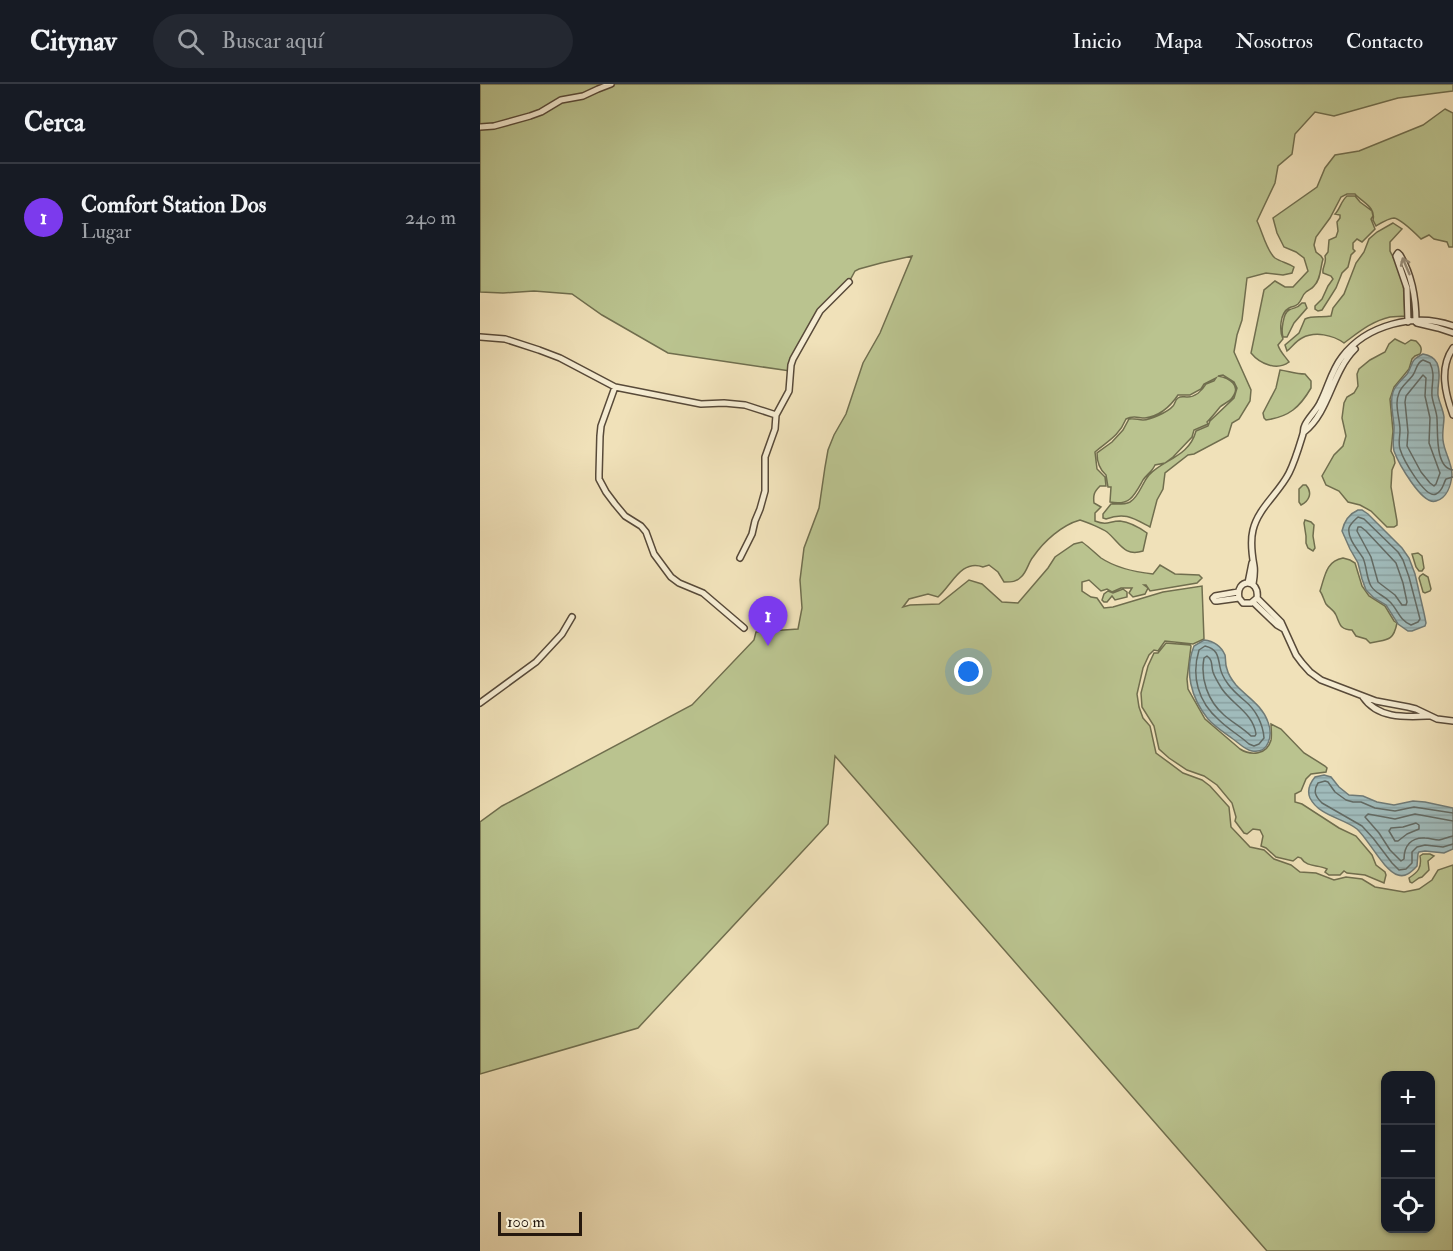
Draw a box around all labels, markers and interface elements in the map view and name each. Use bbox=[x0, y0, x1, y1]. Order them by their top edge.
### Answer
search box bbox=[153, 14, 573, 68]
text: Citynav bbox=[30, 24, 117, 59]
icon: search bbox=[174, 25, 207, 58]
text: Buscar aquí bbox=[222, 27, 323, 55]
text: Inicio bbox=[1072, 28, 1121, 55]
text: Mapa bbox=[1154, 28, 1202, 55]
text: Nosotros bbox=[1235, 28, 1313, 55]
text: Contacto bbox=[1346, 28, 1423, 55]
text: Cerca bbox=[24, 107, 85, 139]
text: Comfort Station Dos bbox=[81, 191, 266, 219]
text: 1 bbox=[40, 205, 47, 230]
text: 240 m bbox=[405, 205, 456, 230]
text: Lugar bbox=[81, 219, 131, 244]
one-way arrow bbox=[1399, 258, 1411, 276]
pin: 1 bbox=[748, 596, 788, 646]
your location bbox=[954, 657, 983, 686]
map controls bbox=[1381, 1071, 1435, 1233]
button: + bbox=[1381, 1071, 1435, 1125]
button: − bbox=[1381, 1125, 1435, 1179]
button: locate bbox=[1381, 1179, 1435, 1233]
scale bar bbox=[498, 1209, 582, 1236]
text: 100 m bbox=[507, 1212, 545, 1232]

